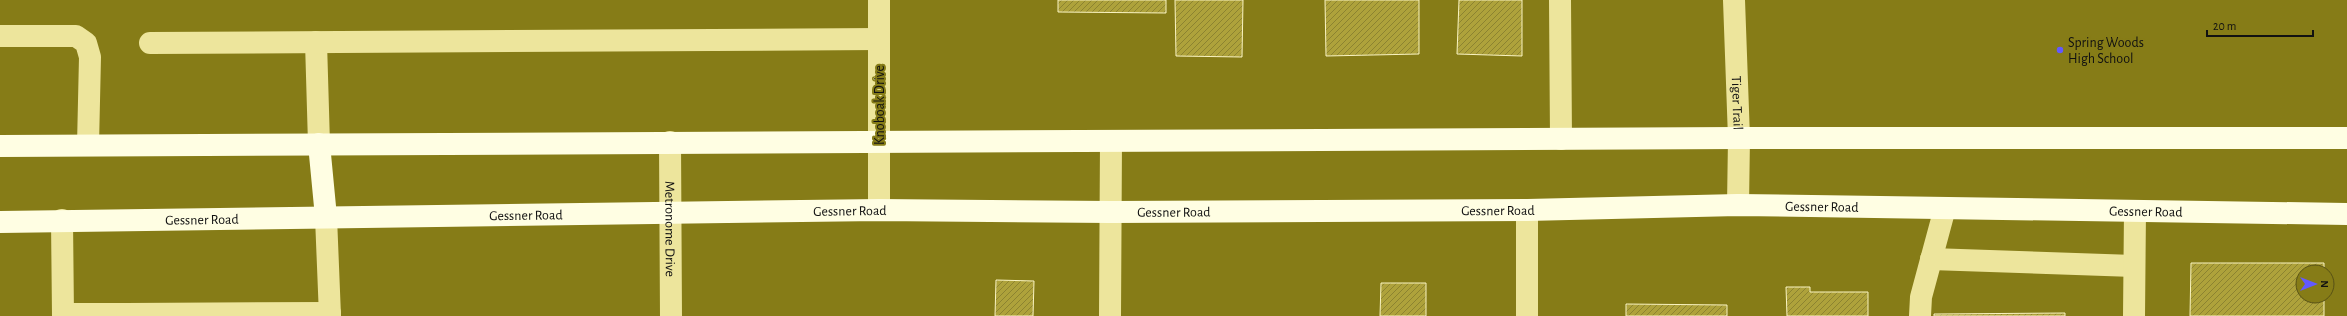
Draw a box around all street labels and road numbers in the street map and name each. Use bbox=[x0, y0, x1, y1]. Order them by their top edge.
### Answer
street label: Knoboak Drive bbox=[873, 65, 887, 145]
street label: Tiger Trail bbox=[1729, 76, 1745, 130]
street label: Metronome Drive bbox=[662, 181, 677, 277]
street label: Gessner Road bbox=[1785, 200, 1859, 215]
street label: Gessner Road bbox=[813, 204, 887, 219]
street label: Gessner Road bbox=[1461, 204, 1535, 218]
street label: Gessner Road bbox=[2109, 204, 2183, 220]
street label: Gessner Road bbox=[1137, 206, 1211, 220]
street label: Gessner Road bbox=[489, 208, 563, 223]
street label: Gessner Road bbox=[165, 213, 239, 228]

